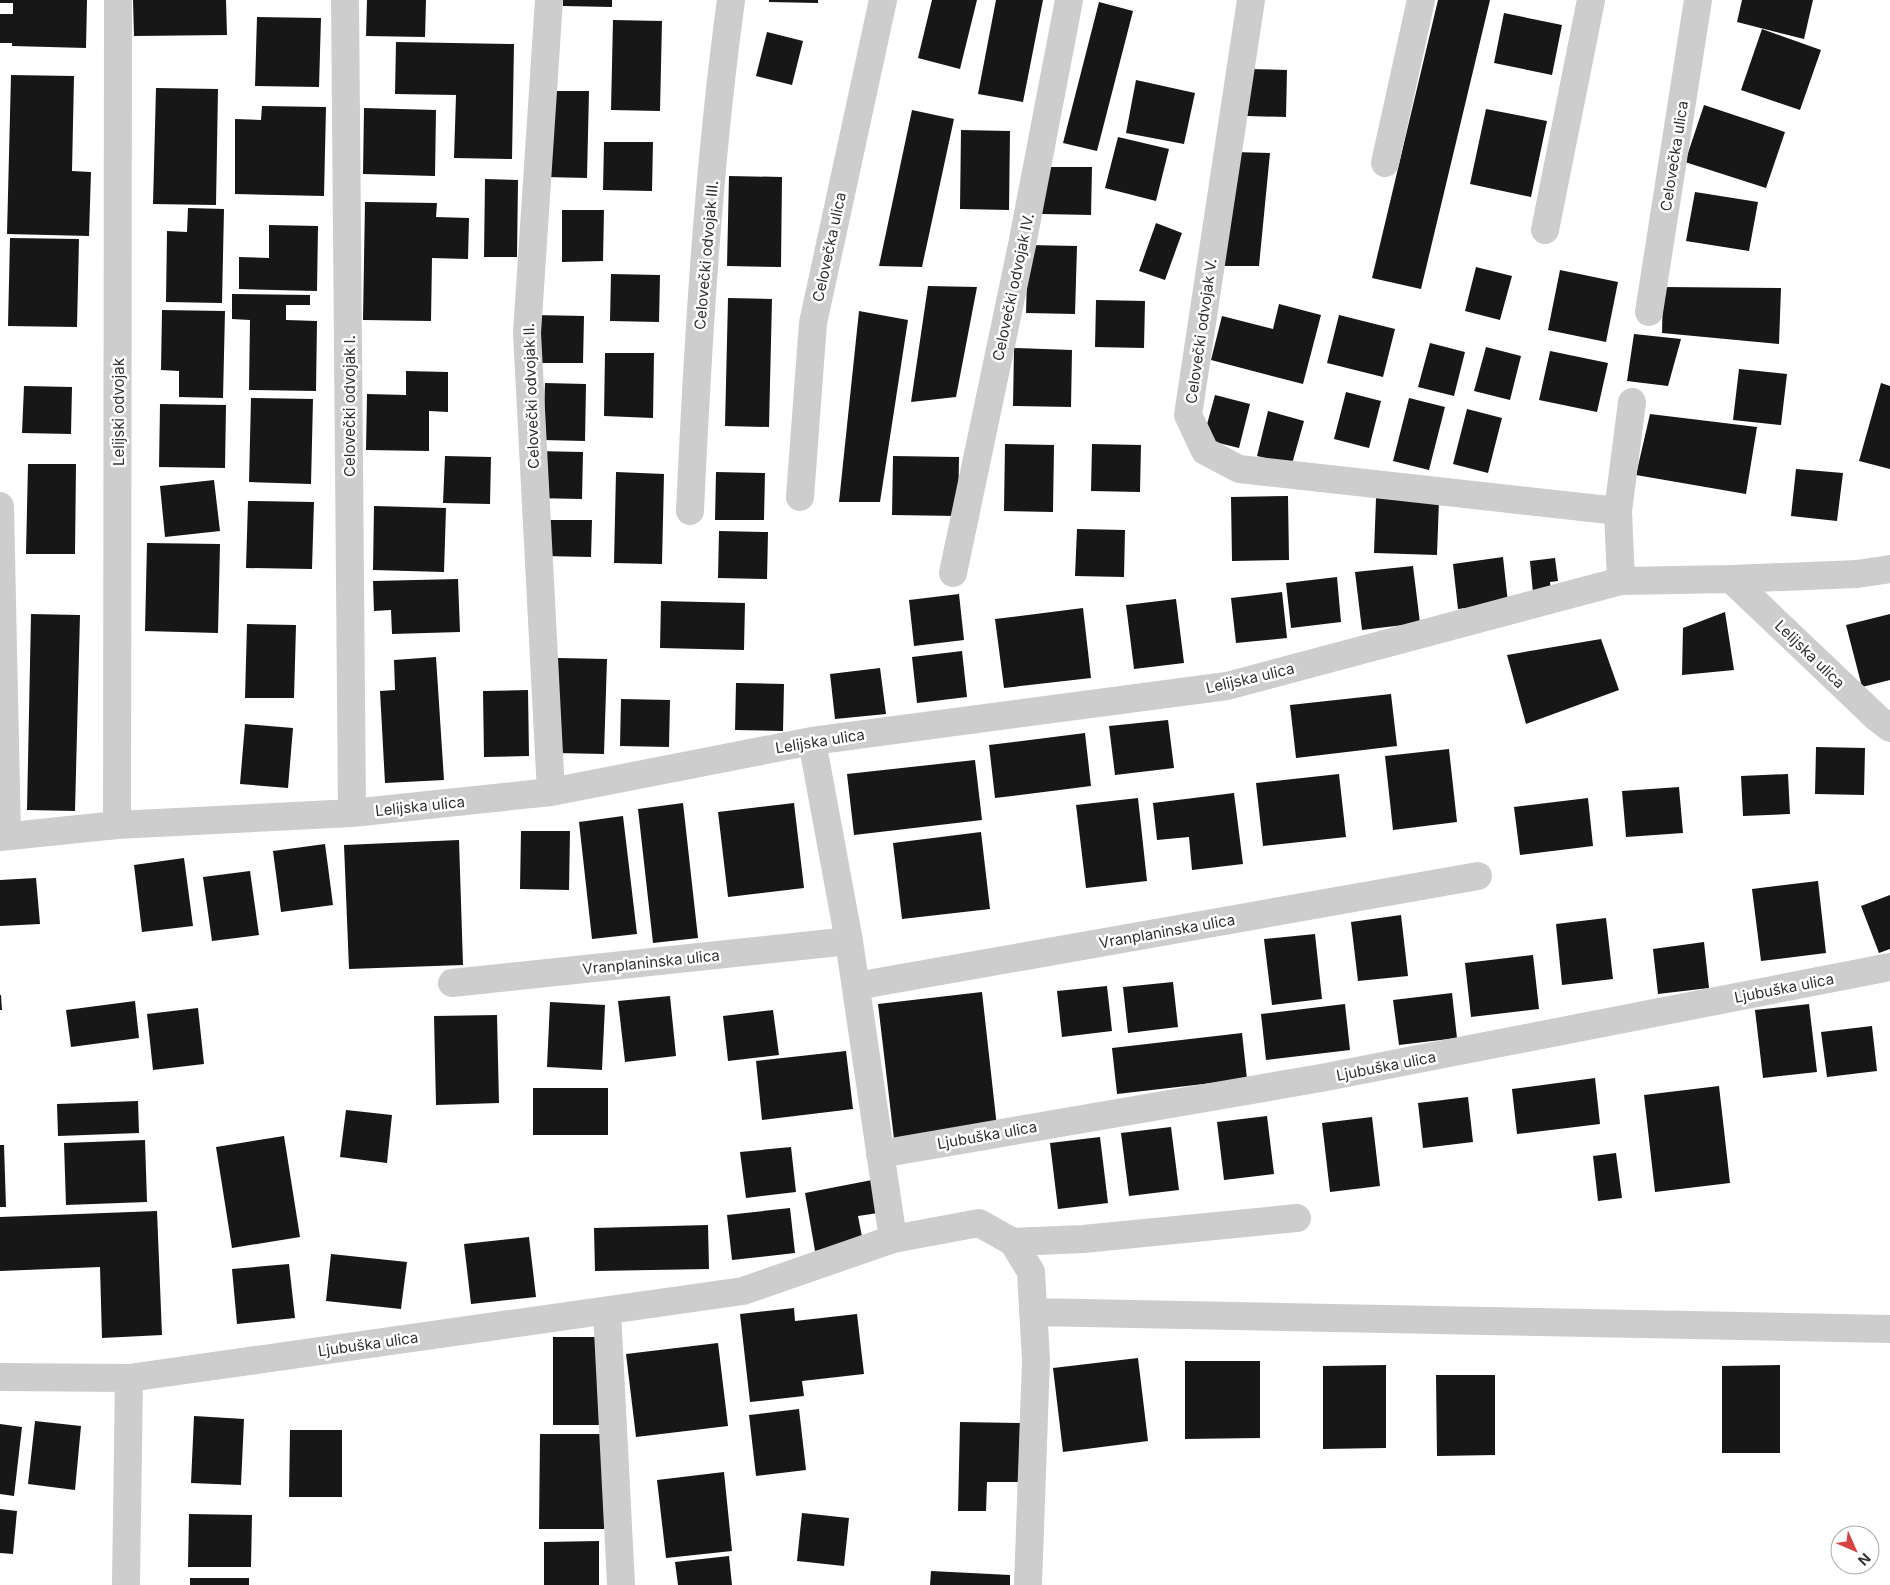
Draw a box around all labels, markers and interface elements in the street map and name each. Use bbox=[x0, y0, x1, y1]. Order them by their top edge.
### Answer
street label: Celovečka ulica bbox=[1656, 99, 1692, 213]
street label: Celovečki odvojak III. bbox=[690, 180, 722, 330]
street label: Celovečka ulica bbox=[808, 190, 850, 304]
street label: Celovečki odvojak IV. bbox=[988, 211, 1038, 363]
street label: Celovečki odvojak V. bbox=[1181, 257, 1221, 405]
street label: Celovečki odvojak II. bbox=[519, 323, 543, 469]
street label: Celovečki odvojak I. bbox=[340, 335, 359, 477]
street label: Lelijski odvojak bbox=[109, 357, 128, 466]
street label: Lelijska ulica bbox=[1771, 616, 1849, 692]
street label: Lelijska ulica bbox=[1204, 659, 1296, 697]
street label: Lelijska ulica bbox=[774, 725, 866, 757]
street label: Lelijska ulica bbox=[374, 792, 466, 820]
street label: Vranplaninska ulica bbox=[1097, 910, 1237, 952]
street label: Vranplaninska ulica bbox=[581, 945, 721, 979]
street label: Ljubuška ulica bbox=[1733, 969, 1835, 1007]
street label: Ljubuška ulica bbox=[1335, 1047, 1437, 1085]
street label: Ljubuška ulica bbox=[936, 1117, 1038, 1153]
street label: Ljubuška ulica bbox=[317, 1328, 419, 1360]
north arrow bbox=[1830, 1525, 1880, 1575]
text: N bbox=[1855, 1550, 1874, 1569]

